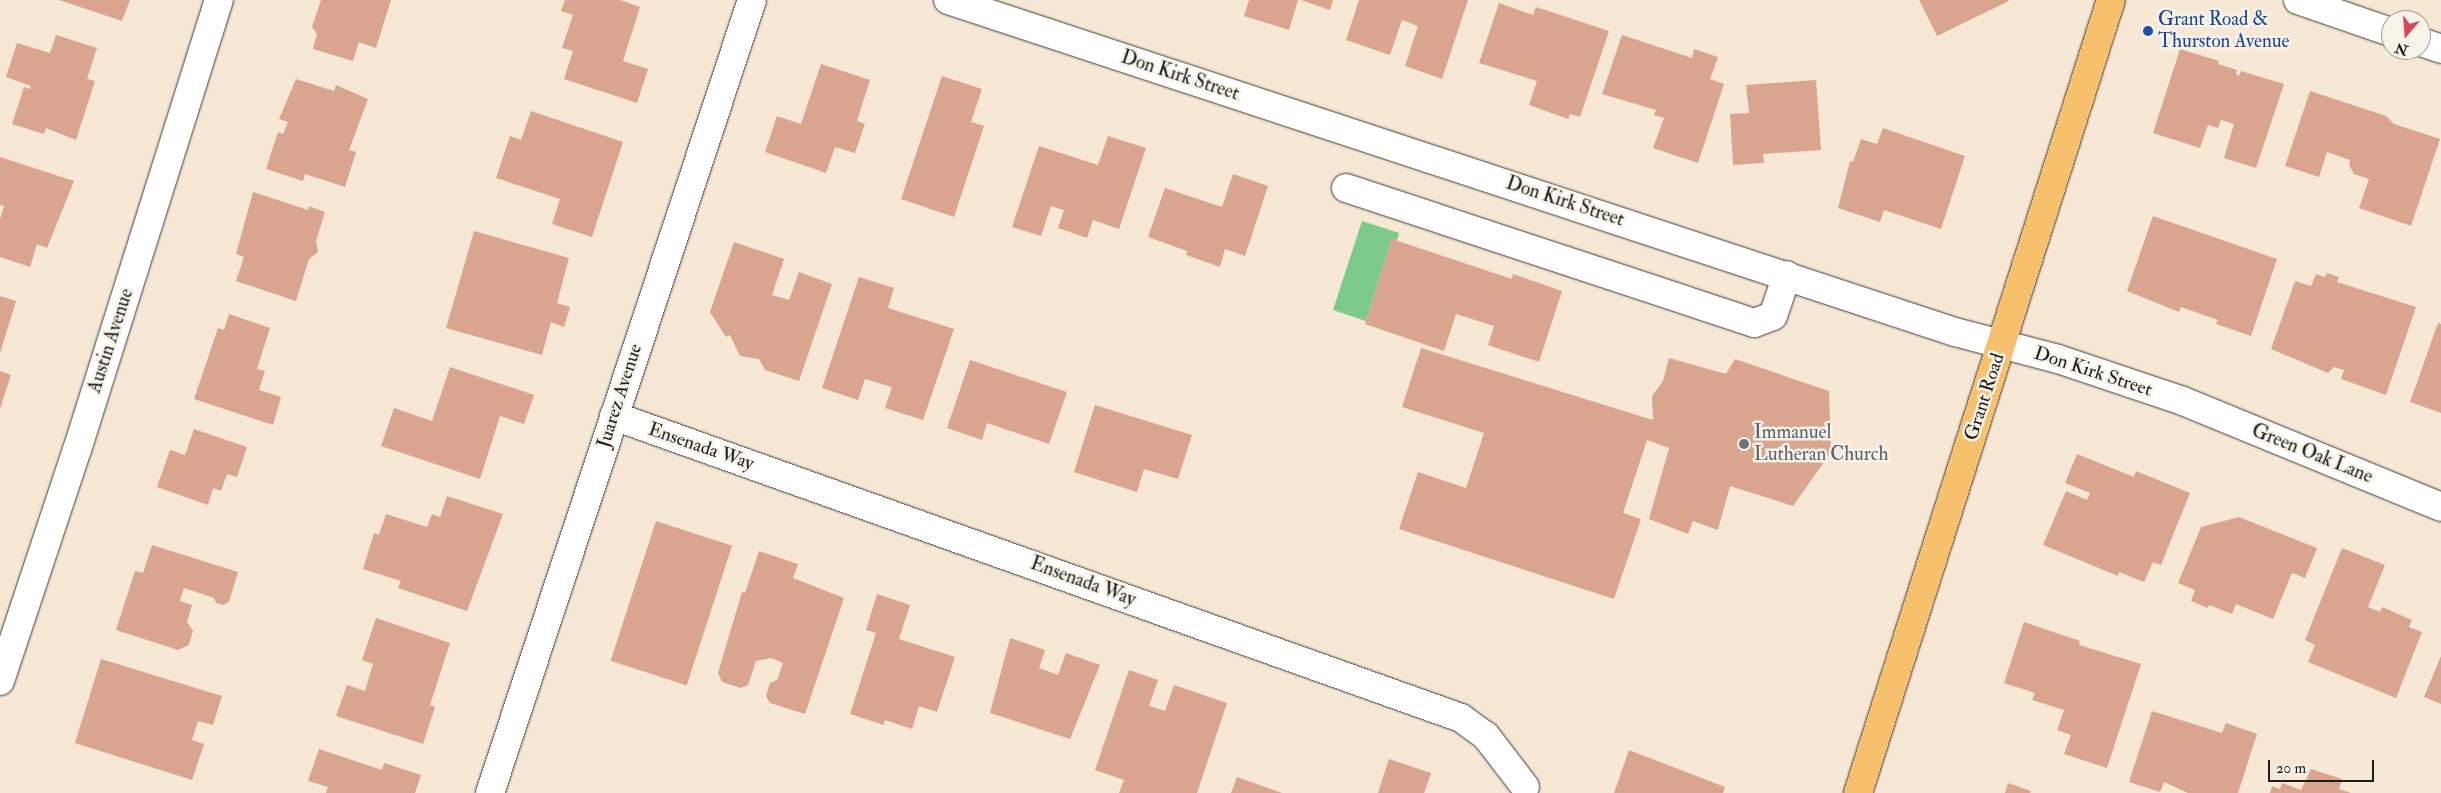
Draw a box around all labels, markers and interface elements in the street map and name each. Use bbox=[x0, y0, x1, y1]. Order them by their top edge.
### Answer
place label: Grant Road & Thurston Avenue bbox=[2158, 9, 2289, 53]
north arrow bbox=[2381, 10, 2431, 60]
marker: Grant Road & Thurston Avenue bbox=[2142, 25, 2154, 37]
text: N bbox=[2393, 39, 2410, 59]
street label: Don Kirk Street bbox=[1118, 46, 1242, 106]
street label: Don Kirk Street bbox=[1503, 172, 1627, 232]
street label: Austin Avenue bbox=[83, 286, 139, 396]
street label: Juarez Avenue bbox=[592, 341, 648, 451]
street label: Don Kirk Street bbox=[2031, 342, 2155, 402]
street label: Grant Road bbox=[1960, 350, 2010, 444]
street label: Ensenada Way bbox=[645, 418, 757, 476]
street label: Green Oak Lane bbox=[2248, 419, 2376, 489]
place label: Immanuel Lutheran Church bbox=[1754, 422, 1888, 466]
marker: Immanuel Lutheran Church bbox=[1738, 438, 1750, 450]
street label: Ensenada Way bbox=[1027, 552, 1139, 612]
scale bar bbox=[2271, 750, 2377, 782]
text: 20 m bbox=[2276, 759, 2306, 778]

